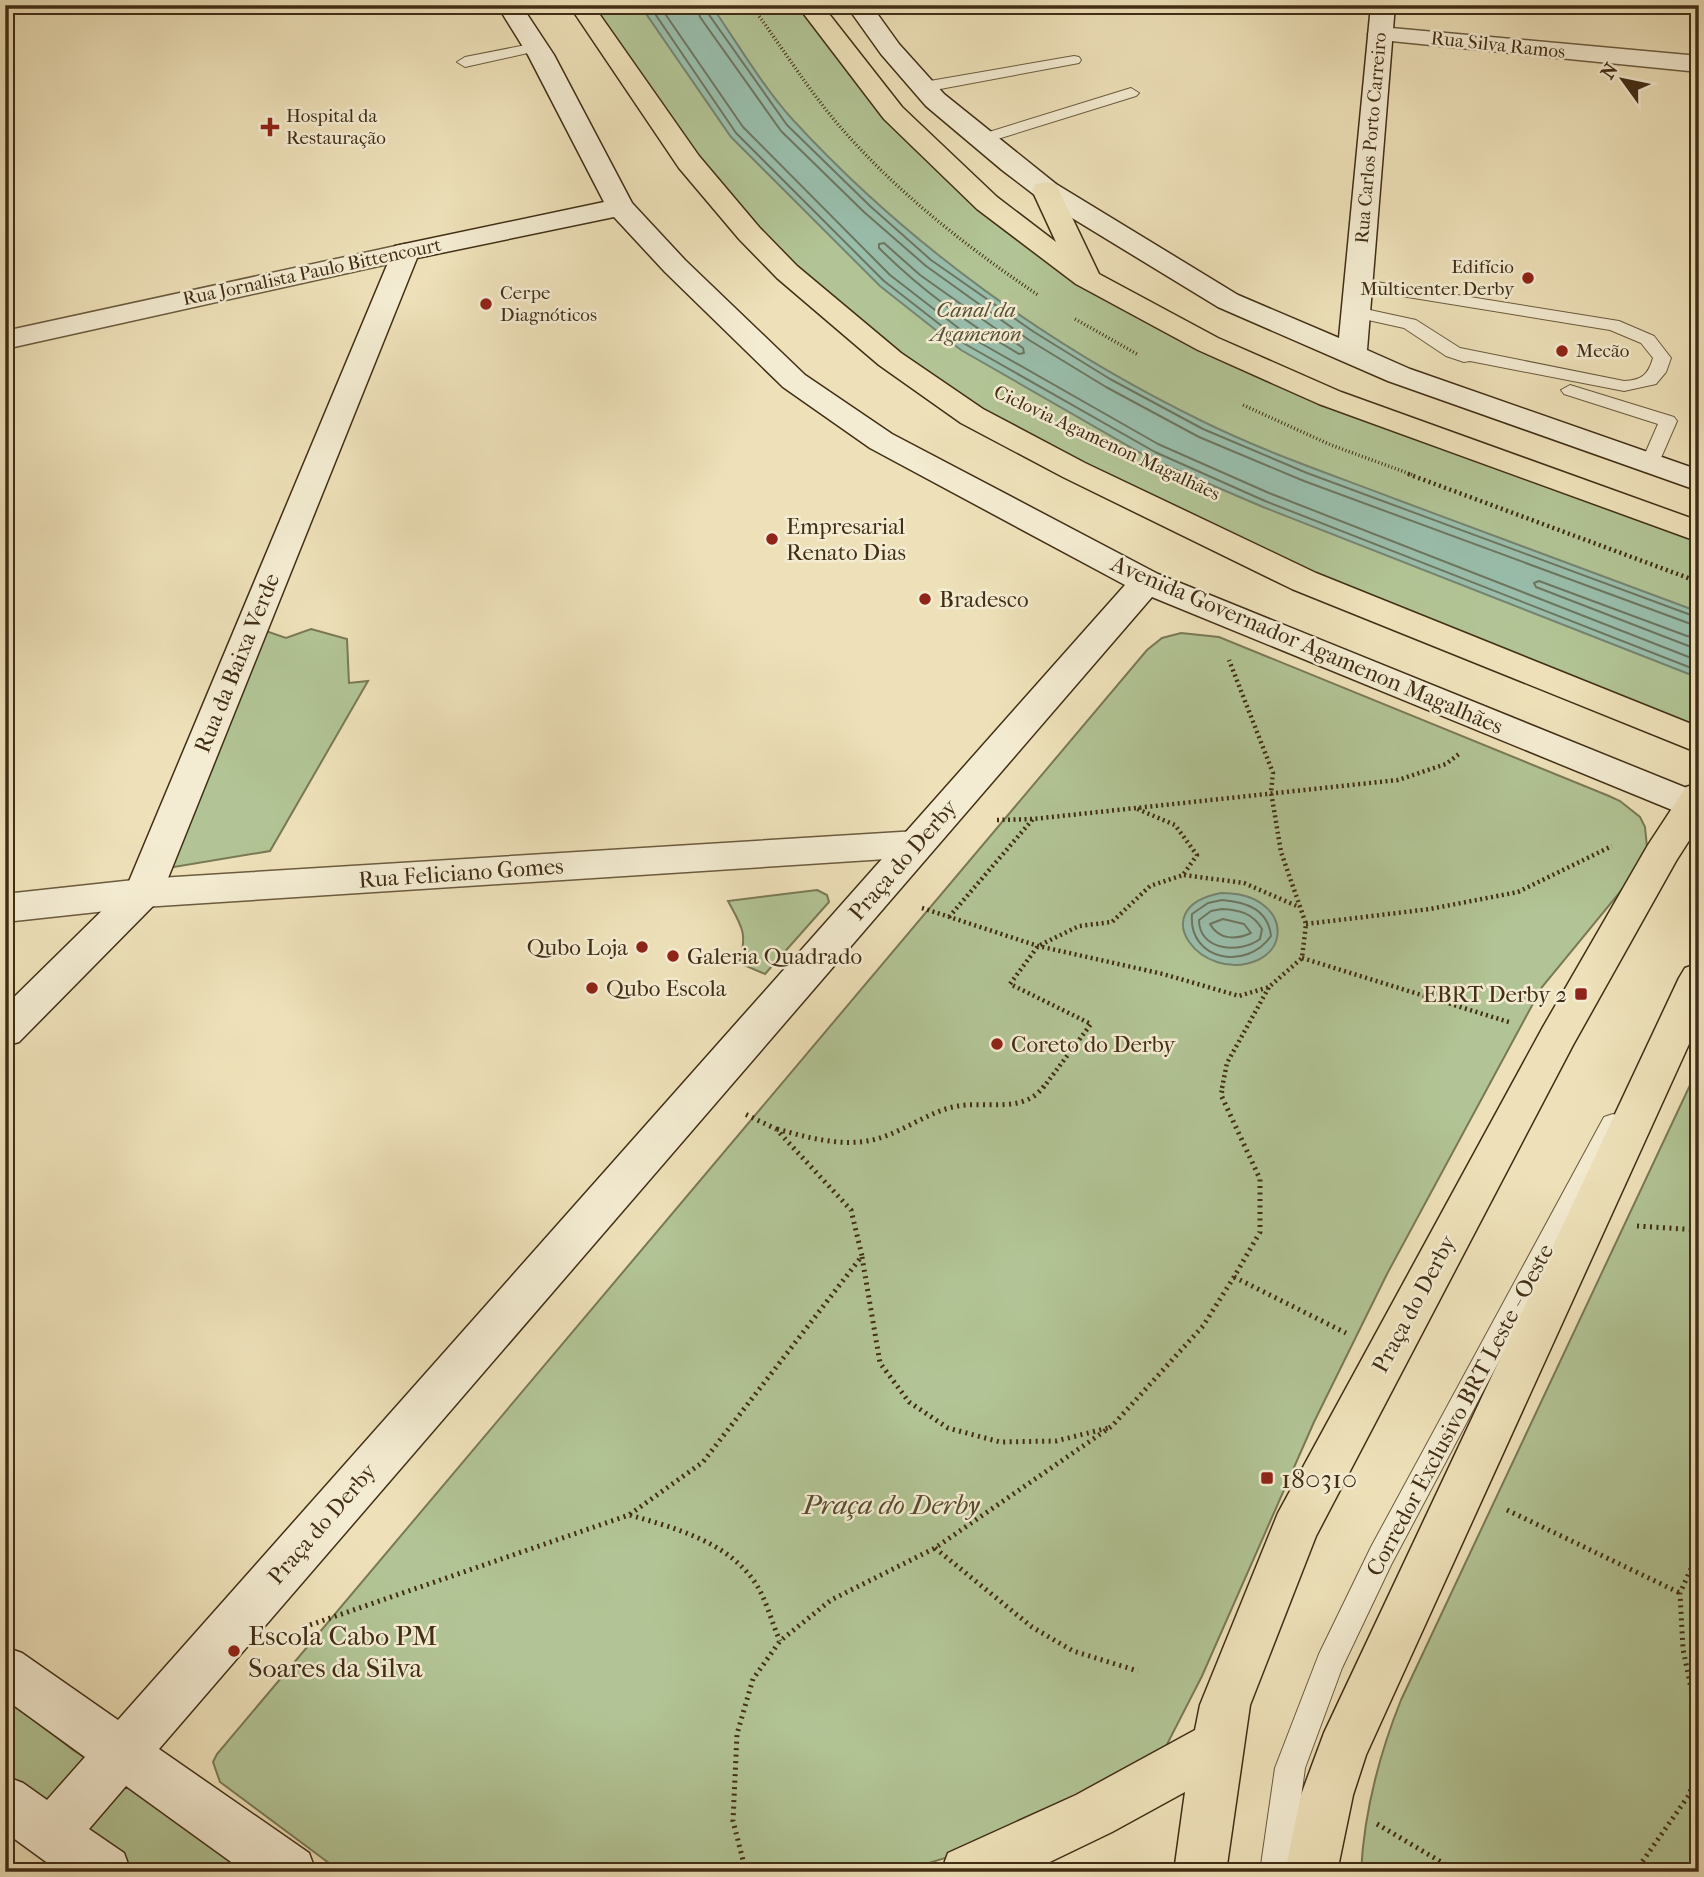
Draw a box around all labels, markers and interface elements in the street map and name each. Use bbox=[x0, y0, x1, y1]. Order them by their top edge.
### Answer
street label: Rua Silva Ramos bbox=[1430, 27, 1566, 63]
street label: Rua Carlos Porto Carreiro bbox=[1351, 31, 1391, 245]
north arrow bbox=[1588, 46, 1658, 116]
text: N bbox=[1596, 59, 1623, 83]
place label: Hospital da Restauração bbox=[286, 105, 386, 149]
marker: Hospital da Restauração bbox=[260, 117, 280, 137]
street label: Rua Jornalista Paulo Bittencourt bbox=[181, 234, 443, 310]
place label: Edifício Multicenter Derby bbox=[1360, 256, 1515, 300]
marker: Edifício Multicenter Derby bbox=[1520, 270, 1536, 286]
place label: Cerpe Diagnóticos bbox=[500, 282, 597, 326]
marker: Cerpe Diagnóticos bbox=[478, 296, 494, 312]
water label: Canal da Agamenon bbox=[927, 298, 1022, 346]
place label: Mecão bbox=[1576, 340, 1630, 362]
marker: Mecão bbox=[1554, 343, 1570, 359]
street label: Ciclovia Agamenon Magalhães bbox=[990, 381, 1224, 505]
place label: Empresarial Renato Dias bbox=[786, 513, 906, 566]
marker: Empresarial Renato Dias bbox=[764, 531, 780, 547]
street label: Avenida Governador Agamenon Magalhães bbox=[1106, 550, 1507, 740]
street label: Rua da Baixa Verde bbox=[189, 569, 285, 757]
place label: Bradesco bbox=[939, 586, 1029, 613]
marker: Bradesco bbox=[917, 591, 933, 607]
street label: Praça do Derby bbox=[843, 793, 963, 926]
street label: Rua Feliciano Gomes bbox=[358, 852, 564, 894]
place label: Qubo Loja bbox=[527, 934, 628, 961]
marker: Qubo Loja bbox=[634, 939, 650, 955]
place label: Galeria Quadrado bbox=[687, 943, 862, 970]
marker: Galeria Quadrado bbox=[665, 948, 681, 964]
place label: Qubo Escola bbox=[606, 975, 727, 1002]
marker: Qubo Escola bbox=[584, 980, 600, 996]
place label: EBRT Derby 2 bbox=[1423, 981, 1567, 1008]
marker: EBRT Derby 2 bbox=[1573, 986, 1589, 1002]
place label: Coreto do Derby bbox=[1011, 1031, 1176, 1058]
marker: Coreto do Derby bbox=[989, 1036, 1005, 1052]
street label: Praça do Derby bbox=[1367, 1230, 1462, 1377]
street label: Corredor Exclusivo BRT Leste - Oeste bbox=[1361, 1239, 1559, 1581]
street label: Praça do Derby bbox=[262, 1457, 382, 1590]
place label: 180310 bbox=[1281, 1462, 1357, 1495]
marker: 180310 bbox=[1259, 1470, 1275, 1486]
park label: Praça do Derby bbox=[800, 1488, 981, 1521]
place label: Escola Cabo PM Soares da Silva bbox=[248, 1619, 437, 1684]
marker: Escola Cabo PM Soares da Silva bbox=[226, 1643, 242, 1659]

